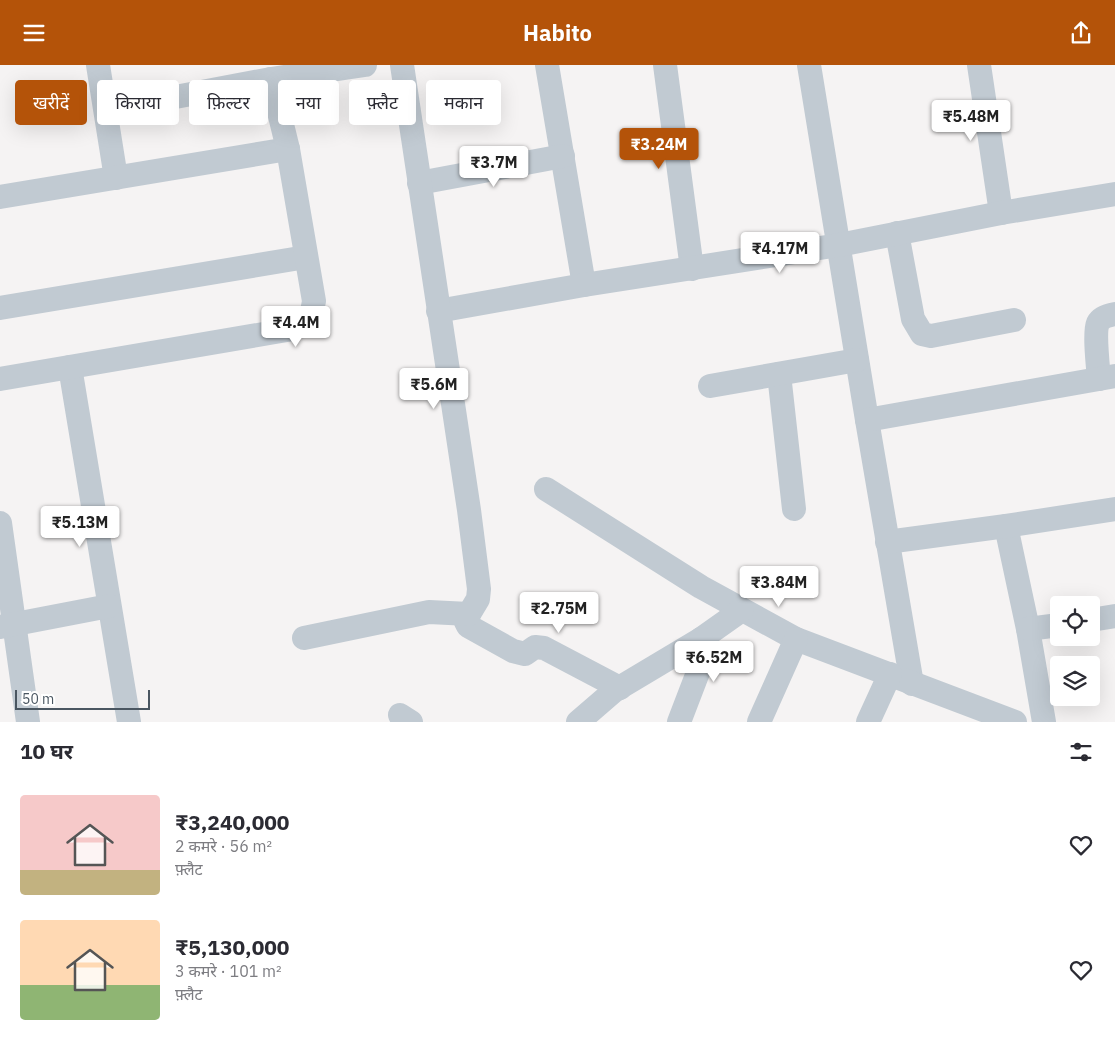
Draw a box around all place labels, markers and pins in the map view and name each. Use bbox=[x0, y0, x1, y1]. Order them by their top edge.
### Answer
pin: ₹5.48M bbox=[930, 99, 1012, 142]
pin: ₹3.24M bbox=[618, 127, 700, 170]
pin: ₹3.7M bbox=[459, 145, 529, 188]
pin: ₹4.17M bbox=[739, 231, 821, 274]
pin: ₹4.4M bbox=[261, 305, 331, 348]
pin: ₹5.6M bbox=[399, 367, 469, 410]
pin: ₹5.13M bbox=[39, 505, 121, 548]
pin: ₹3.84M bbox=[738, 565, 820, 608]
pin: ₹2.75M bbox=[518, 591, 600, 634]
pin: ₹6.52M bbox=[673, 641, 755, 683]

